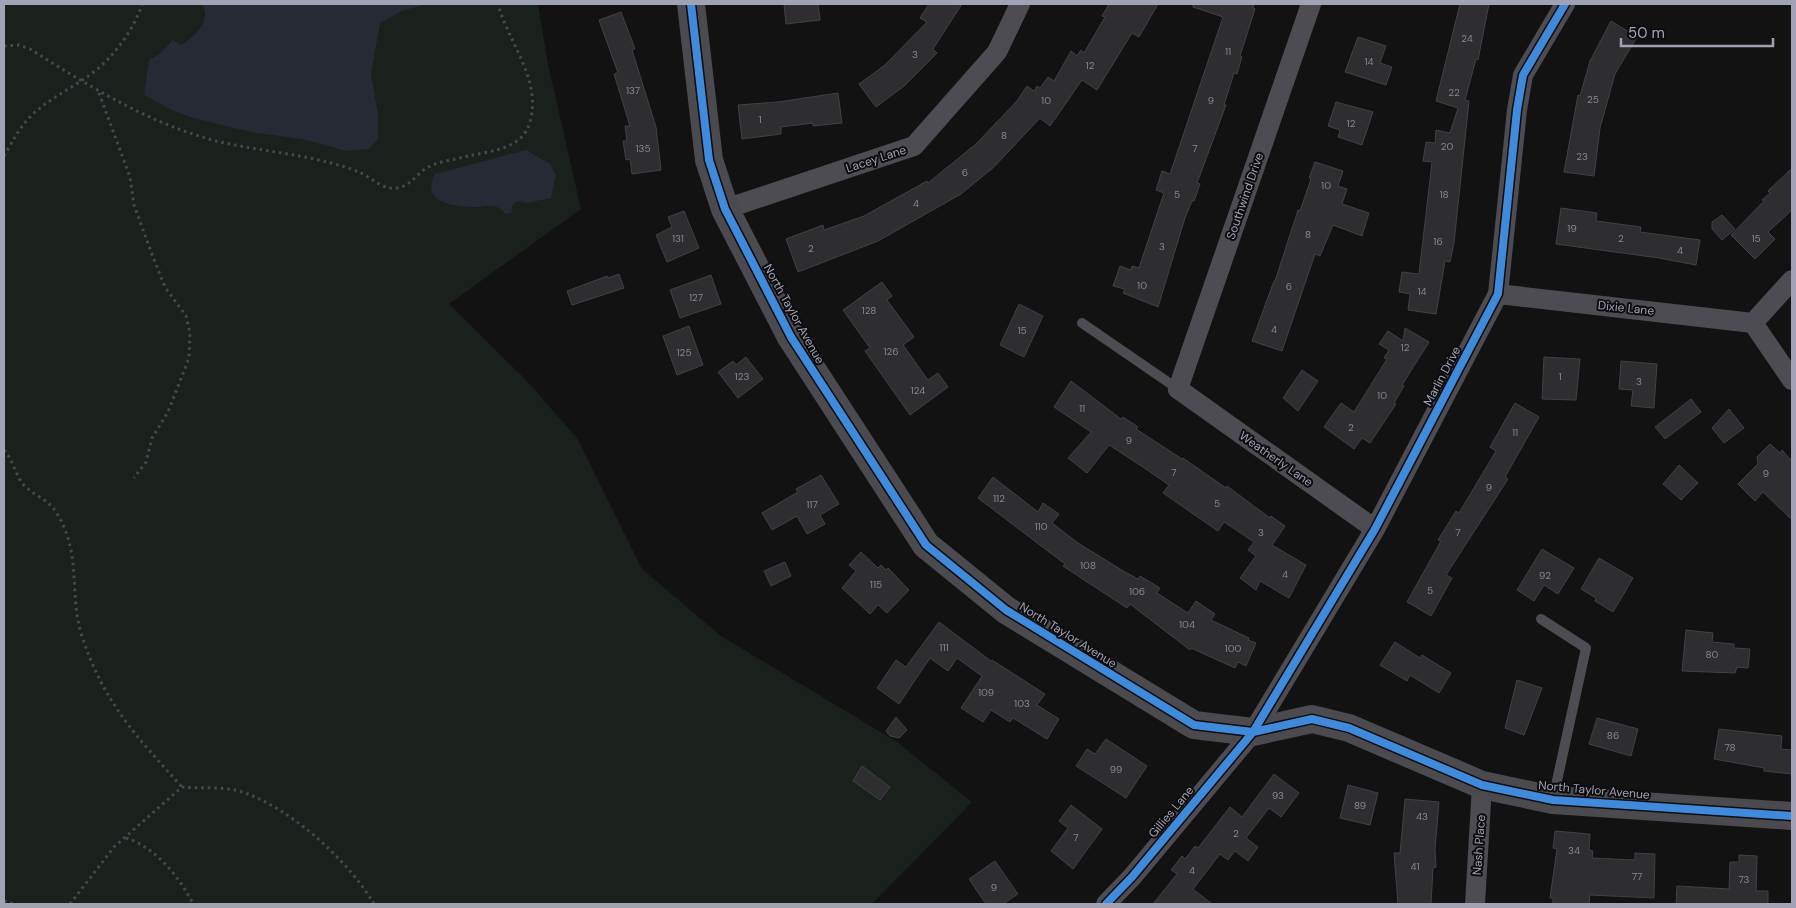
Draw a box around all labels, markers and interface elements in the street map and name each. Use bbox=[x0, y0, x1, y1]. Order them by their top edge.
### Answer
scale bar bbox=[1621, 15, 1774, 47]
text: 50 m bbox=[1628, 23, 1665, 43]
house number: 24 bbox=[1461, 32, 1473, 45]
house number: 11 bbox=[1225, 45, 1231, 58]
house number: 3 bbox=[912, 48, 918, 61]
house number: 14 bbox=[1364, 55, 1374, 68]
house number: 12 bbox=[1086, 59, 1095, 72]
house number: 137 bbox=[626, 84, 640, 97]
house number: 22 bbox=[1448, 86, 1460, 99]
house number: 25 bbox=[1587, 93, 1599, 106]
house number: 10 bbox=[1041, 94, 1051, 107]
house number: 9 bbox=[1208, 94, 1214, 107]
house number: 1 bbox=[758, 113, 762, 126]
house number: 12 bbox=[1347, 117, 1356, 130]
house number: 8 bbox=[1001, 129, 1007, 142]
house number: 20 bbox=[1441, 140, 1453, 153]
house number: 135 bbox=[635, 142, 651, 155]
street label: Lacey Lane bbox=[844, 142, 908, 176]
house number: 7 bbox=[1192, 142, 1198, 155]
street label: Southwind Drive bbox=[1223, 150, 1267, 241]
house number: 23 bbox=[1576, 150, 1588, 163]
house number: 6 bbox=[962, 166, 968, 179]
house number: 10 bbox=[1321, 179, 1331, 192]
house number: 5 bbox=[1174, 188, 1180, 201]
house number: 18 bbox=[1439, 188, 1449, 201]
house number: 4 bbox=[913, 197, 919, 210]
house number: 19 bbox=[1567, 222, 1577, 235]
house number: 8 bbox=[1305, 228, 1311, 241]
house number: 131 bbox=[672, 232, 684, 245]
house number: 2 bbox=[1618, 232, 1624, 245]
house number: 15 bbox=[1751, 232, 1761, 245]
house number: 16 bbox=[1433, 235, 1443, 248]
house number: 3 bbox=[1159, 240, 1165, 253]
house number: 2 bbox=[808, 242, 814, 255]
house number: 4 bbox=[1677, 244, 1683, 257]
street label: North Taylor Avenue bbox=[760, 261, 828, 367]
house number: 10 bbox=[1137, 279, 1147, 292]
house number: 6 bbox=[1286, 280, 1292, 293]
house number: 14 bbox=[1417, 285, 1427, 298]
house number: 127 bbox=[689, 291, 703, 304]
street label: Dixie Lane bbox=[1597, 297, 1655, 319]
house number: 128 bbox=[862, 304, 876, 317]
house number: 4 bbox=[1271, 323, 1277, 336]
house number: 15 bbox=[1017, 324, 1027, 337]
house number: 12 bbox=[1401, 341, 1410, 354]
street label: Marlin Drive bbox=[1420, 343, 1464, 409]
house number: 126 bbox=[883, 345, 899, 358]
house number: 125 bbox=[677, 346, 691, 359]
house number: 123 bbox=[735, 370, 749, 383]
house number: 1 bbox=[1558, 370, 1562, 383]
house number: 3 bbox=[1636, 375, 1642, 388]
house number: 124 bbox=[911, 384, 925, 397]
house number: 10 bbox=[1377, 389, 1387, 402]
house number: 11 bbox=[1079, 402, 1085, 415]
house number: 2 bbox=[1348, 421, 1354, 434]
house number: 11 bbox=[1512, 426, 1518, 439]
street label: Weatherly Lane bbox=[1236, 428, 1316, 490]
house number: 9 bbox=[1126, 434, 1132, 447]
house number: 7 bbox=[1171, 466, 1177, 479]
house number: 9 bbox=[1763, 467, 1769, 480]
house number: 9 bbox=[1486, 481, 1492, 494]
house number: 112 bbox=[993, 492, 1005, 505]
house number: 5 bbox=[1214, 497, 1220, 510]
house number: 117 bbox=[806, 498, 818, 511]
house number: 110 bbox=[1034, 520, 1048, 533]
house number: 3 bbox=[1258, 526, 1264, 539]
house number: 7 bbox=[1455, 526, 1461, 539]
house number: 108 bbox=[1080, 559, 1096, 572]
house number: 4 bbox=[1282, 568, 1288, 581]
house number: 92 bbox=[1539, 569, 1551, 582]
house number: 115 bbox=[870, 578, 882, 591]
house number: 5 bbox=[1427, 584, 1433, 597]
house number: 106 bbox=[1129, 585, 1145, 598]
street label: North Taylor Avenue bbox=[1016, 599, 1120, 671]
house number: 104 bbox=[1179, 618, 1195, 631]
house number: 111 bbox=[939, 641, 949, 654]
house number: 100 bbox=[1225, 642, 1242, 655]
house number: 80 bbox=[1706, 648, 1719, 661]
house number: 109 bbox=[978, 686, 994, 699]
house number: 103 bbox=[1014, 697, 1030, 710]
house number: 86 bbox=[1607, 729, 1619, 742]
house number: 78 bbox=[1724, 741, 1736, 754]
house number: 99 bbox=[1110, 763, 1122, 776]
street label: North Taylor Avenue bbox=[1538, 777, 1651, 803]
street label: Gillies Lane bbox=[1145, 783, 1197, 841]
house number: 93 bbox=[1272, 789, 1284, 802]
house number: 89 bbox=[1354, 799, 1366, 812]
house number: 43 bbox=[1416, 810, 1428, 823]
street label: Nash Place bbox=[1469, 814, 1489, 876]
house number: 2 bbox=[1233, 827, 1239, 840]
house number: 7 bbox=[1073, 831, 1079, 844]
house number: 34 bbox=[1568, 844, 1580, 857]
house number: 41 bbox=[1410, 860, 1420, 873]
house number: 4 bbox=[1189, 864, 1195, 877]
house number: 77 bbox=[1632, 870, 1642, 883]
house number: 73 bbox=[1739, 873, 1750, 886]
house number: 9 bbox=[991, 881, 997, 894]

